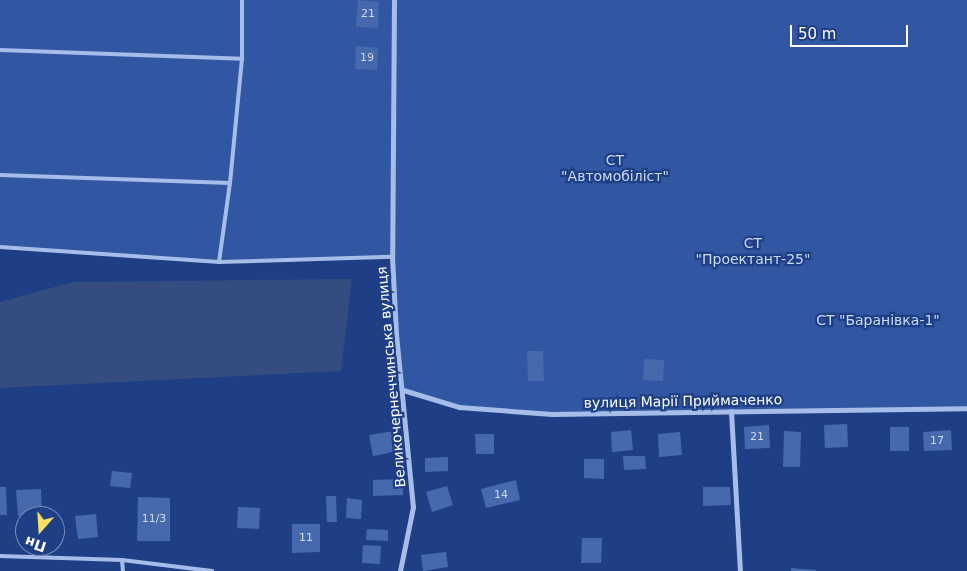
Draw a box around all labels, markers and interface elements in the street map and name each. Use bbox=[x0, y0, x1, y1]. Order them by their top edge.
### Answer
house number: 21 bbox=[361, 7, 375, 21]
scale bar bbox=[792, 15, 910, 47]
text: 50 m bbox=[798, 25, 836, 43]
house number: 19 bbox=[360, 51, 374, 65]
park label: СТ "Автомобіліст" bbox=[561, 152, 669, 184]
park label: СТ "Проектант-25" bbox=[696, 235, 810, 268]
street label: Великочернеччинська вулиця bbox=[373, 266, 409, 488]
park label: СТ "Баранівка-1" bbox=[816, 312, 940, 328]
street label: вулиця Марії Приймаченко bbox=[584, 391, 782, 411]
house number: 21 bbox=[750, 430, 764, 444]
house number: 17 bbox=[930, 434, 944, 448]
house number: 14 bbox=[494, 488, 508, 502]
north arrow bbox=[15, 506, 65, 556]
house number: 11/3 bbox=[142, 512, 166, 526]
house number: 11 bbox=[299, 531, 313, 545]
text: Пн bbox=[23, 533, 48, 555]

